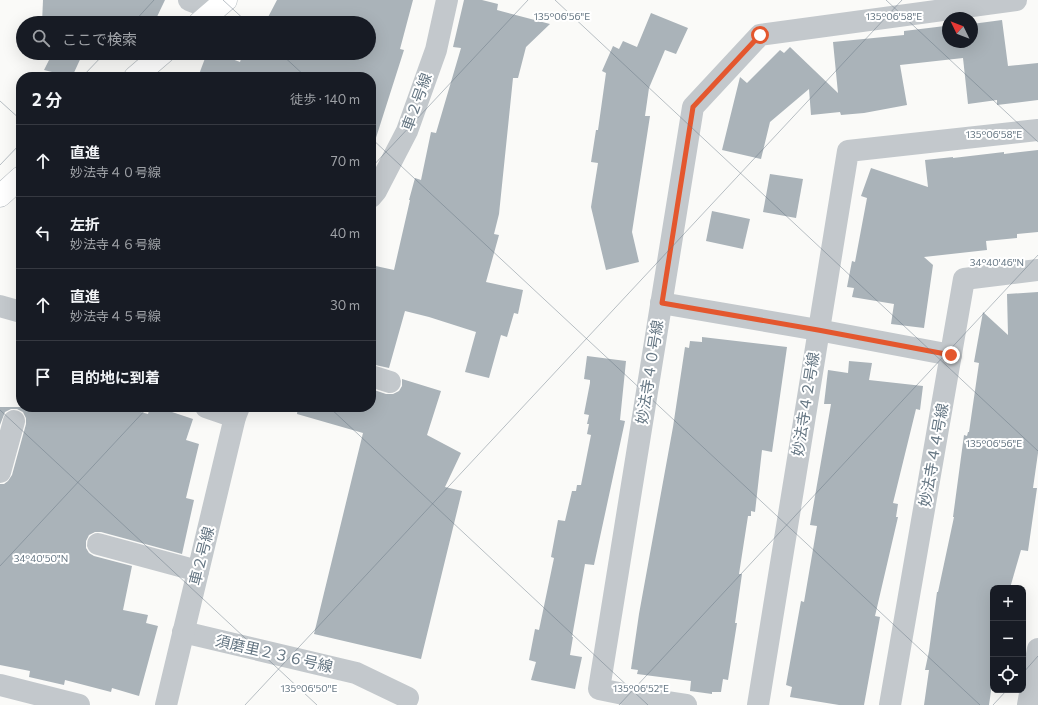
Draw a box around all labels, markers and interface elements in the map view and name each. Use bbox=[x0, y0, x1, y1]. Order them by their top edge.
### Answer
text: 135°06'56"E bbox=[534, 10, 590, 22]
text: 135°06'58"E bbox=[866, 10, 922, 22]
north arrow bbox=[942, 12, 978, 48]
search box bbox=[16, 16, 376, 60]
route start bbox=[751, 26, 769, 44]
icon: search bbox=[30, 27, 52, 49]
text: ここで検索 bbox=[62, 30, 137, 48]
street label: 車２号線 bbox=[397, 70, 435, 133]
text: 2 分 bbox=[32, 89, 62, 110]
text: 徒歩 · 140 m bbox=[290, 91, 360, 107]
text: 135°06'58"E bbox=[966, 128, 1022, 140]
text: 直進 bbox=[70, 143, 100, 161]
icon: ahead bbox=[32, 150, 54, 172]
text: 70 m bbox=[331, 153, 360, 169]
text: 妙法寺４０号線 bbox=[70, 164, 161, 180]
text: 左折 bbox=[70, 215, 100, 233]
icon: left bbox=[32, 222, 54, 244]
text: 40 m bbox=[330, 225, 360, 241]
text: 妙法寺４６号線 bbox=[70, 236, 161, 252]
text: 34°40'46"N bbox=[970, 256, 1024, 268]
text: 直進 bbox=[70, 287, 100, 305]
icon: ahead bbox=[32, 294, 54, 316]
text: 30 m bbox=[330, 297, 360, 313]
text: 妙法寺４５号線 bbox=[70, 308, 161, 324]
street label: 妙法寺４０号線 bbox=[632, 319, 666, 425]
route end bbox=[942, 346, 960, 364]
street label: 妙法寺４２号線 bbox=[788, 351, 822, 457]
icon: arrive bbox=[32, 366, 54, 388]
text: 目的地に到着 bbox=[70, 368, 160, 386]
street label: 妙法寺４４号線 bbox=[915, 402, 951, 508]
text: 135°06'56"E bbox=[966, 437, 1022, 449]
street label: 車２号線 bbox=[185, 524, 217, 587]
text: 34°40'50"N bbox=[14, 552, 68, 564]
map controls bbox=[990, 585, 1026, 693]
button: + bbox=[990, 585, 1026, 621]
button: − bbox=[990, 621, 1026, 657]
street label: 須磨里２３６号線 bbox=[214, 631, 335, 675]
button: locate bbox=[990, 657, 1026, 693]
text: 135°06'50"E bbox=[281, 682, 338, 694]
text: 135°06'52"E bbox=[613, 682, 669, 694]

